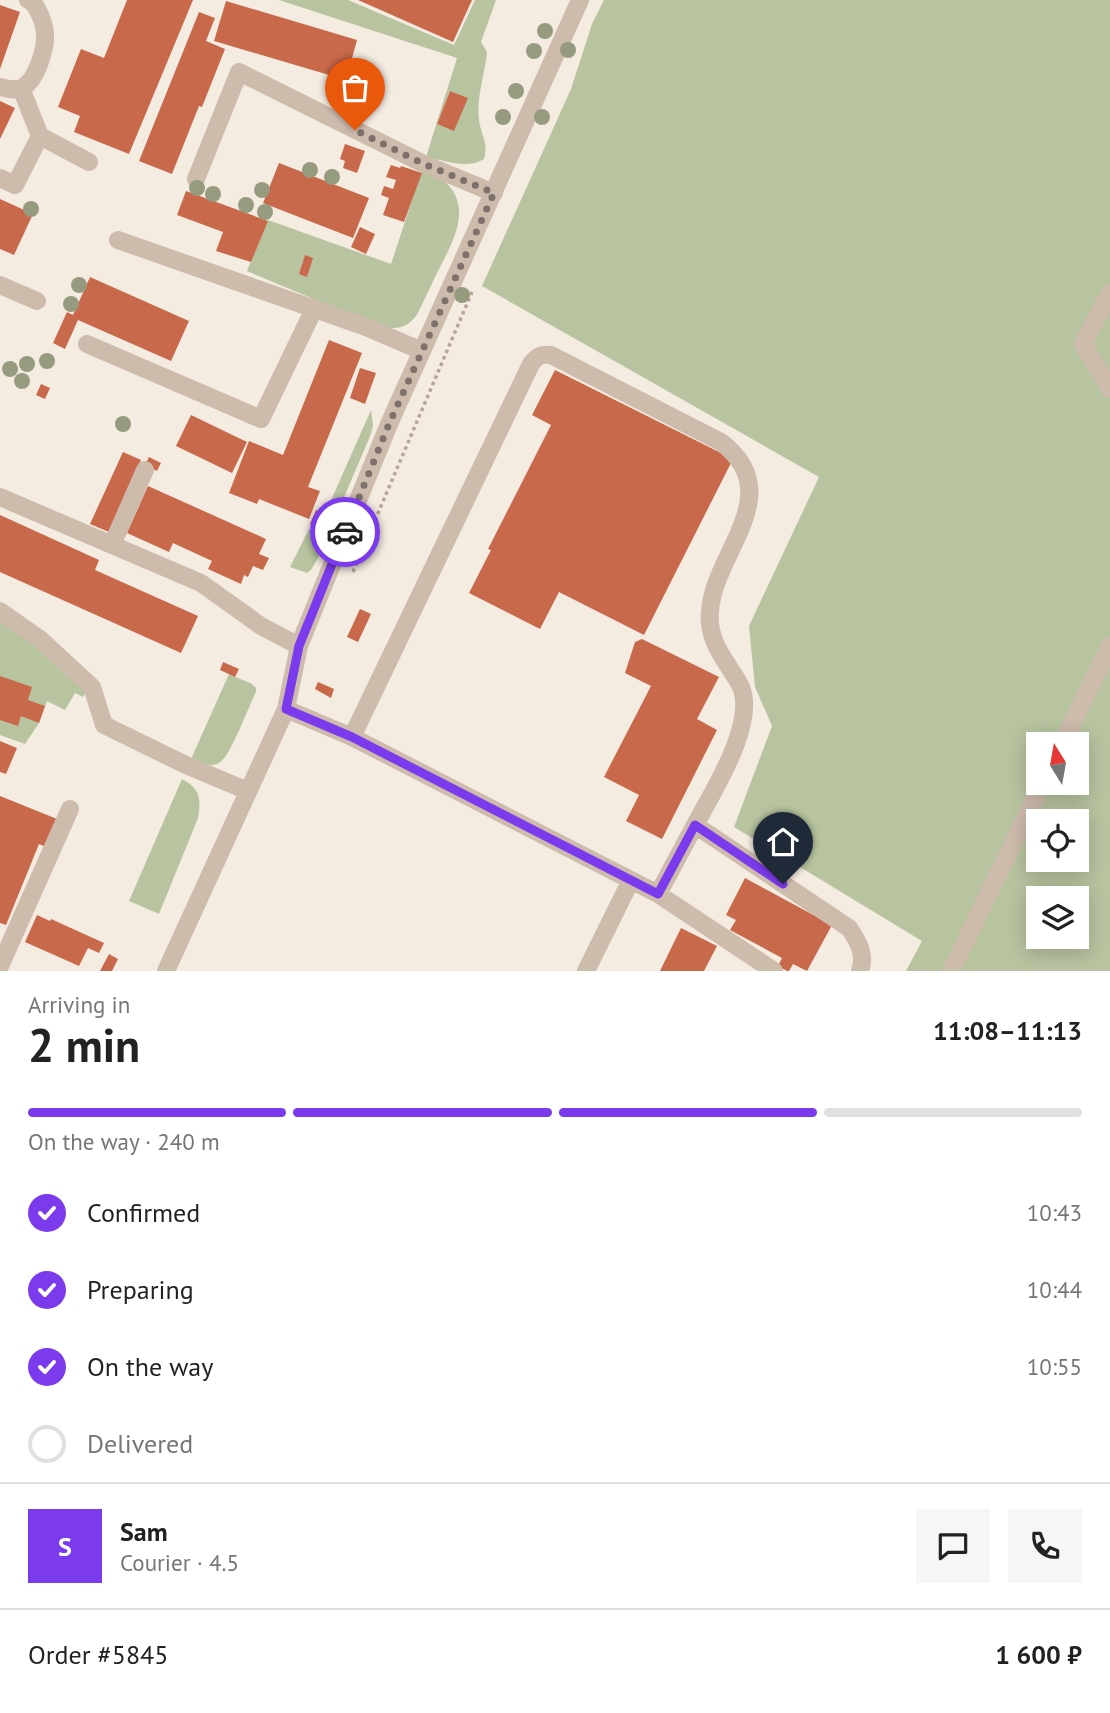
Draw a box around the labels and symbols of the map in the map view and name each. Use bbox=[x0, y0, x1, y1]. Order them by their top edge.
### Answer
pin bbox=[325, 58, 385, 130]
courier bbox=[310, 497, 380, 567]
north arrow bbox=[1026, 732, 1088, 794]
pin bbox=[753, 812, 813, 884]

